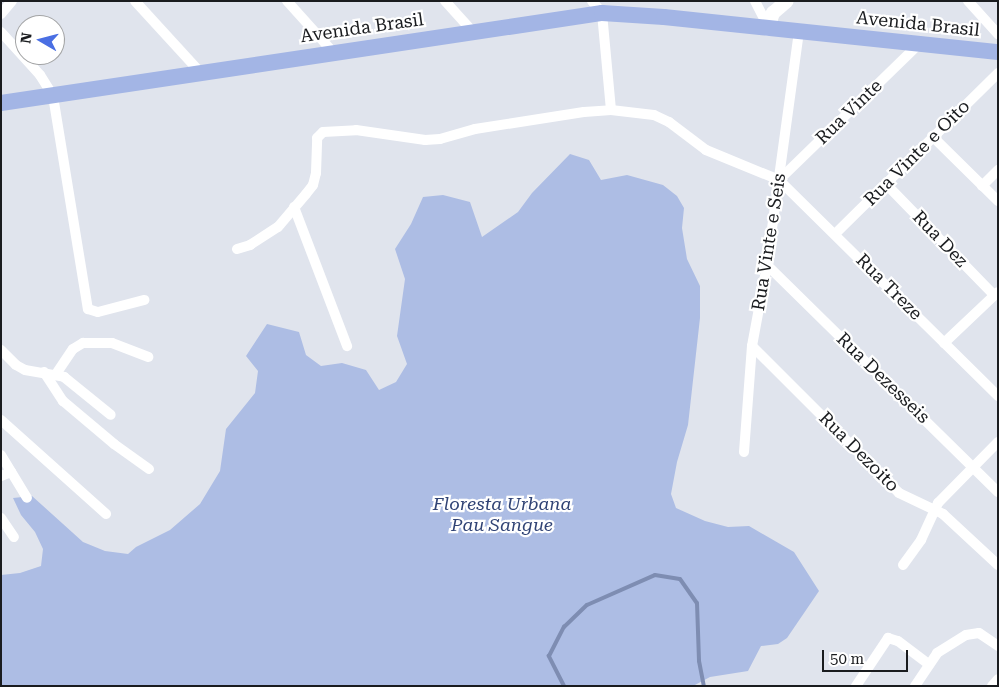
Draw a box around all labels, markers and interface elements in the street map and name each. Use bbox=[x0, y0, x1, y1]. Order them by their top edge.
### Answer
street label: Avenida Brasil bbox=[855, 7, 981, 41]
street label: Avenida Brasil bbox=[299, 9, 425, 47]
north arrow bbox=[15, 15, 65, 65]
text: N bbox=[17, 32, 35, 45]
street label: Rua Vinte bbox=[811, 75, 887, 149]
street label: Rua Vinte e Oito bbox=[860, 96, 974, 210]
street label: Rua Vinte e Seis bbox=[747, 172, 791, 312]
street label: Rua Dez bbox=[908, 206, 972, 272]
street label: Rua Treze bbox=[851, 249, 927, 325]
street label: Rua Dezesseis bbox=[832, 328, 934, 428]
street label: Rua Dezoito bbox=[814, 407, 904, 497]
park label: Floresta Urbana Pau Sangue bbox=[433, 494, 571, 536]
scale bar bbox=[824, 640, 910, 672]
text: 50 m bbox=[830, 650, 864, 668]

